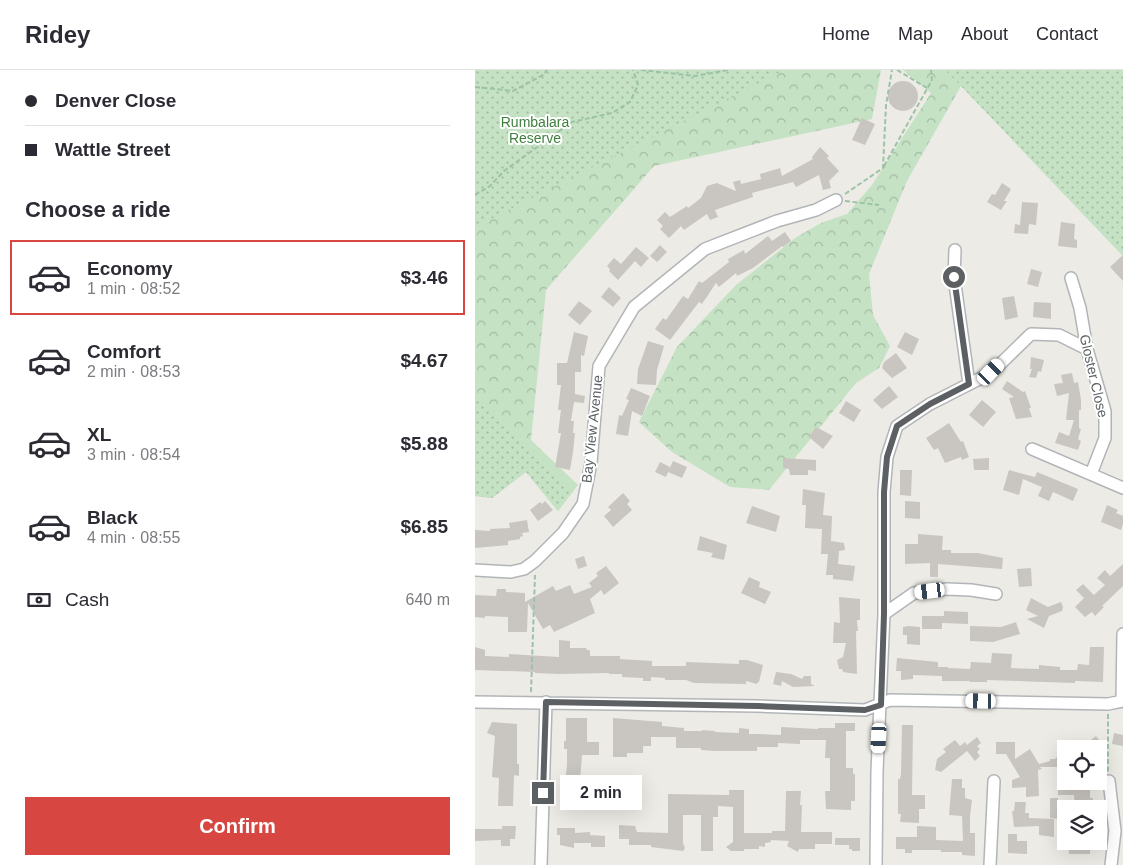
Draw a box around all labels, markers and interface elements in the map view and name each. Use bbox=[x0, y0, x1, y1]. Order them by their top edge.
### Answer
text: Ridey bbox=[25, 21, 90, 48]
text: Home bbox=[822, 24, 870, 44]
text: Map bbox=[898, 24, 933, 44]
text: About bbox=[961, 24, 1008, 44]
text: Contact bbox=[1036, 24, 1098, 44]
text: Denver Close bbox=[55, 90, 176, 111]
park label: Rumbalara Reserve bbox=[501, 114, 569, 146]
text: Wattle Street bbox=[55, 139, 170, 160]
text: Choose a ride bbox=[25, 197, 170, 222]
icon: car bbox=[27, 255, 72, 300]
text: Economy bbox=[87, 258, 173, 279]
route start bbox=[943, 266, 965, 288]
text: $3.46 bbox=[400, 267, 448, 288]
text: 1 min · 08:52 bbox=[87, 280, 180, 297]
street label: Gloster Close bbox=[1077, 333, 1111, 419]
icon: car bbox=[27, 338, 72, 383]
text: Comfort bbox=[87, 341, 161, 362]
text: $4.67 bbox=[400, 350, 448, 371]
car bbox=[975, 356, 1006, 388]
text: 2 min · 08:53 bbox=[87, 363, 180, 380]
street label: Bay View Avenue bbox=[578, 374, 606, 484]
icon: car bbox=[27, 421, 72, 466]
text: XL bbox=[87, 424, 111, 445]
text: $5.88 bbox=[400, 433, 448, 454]
text: 3 min · 08:54 bbox=[87, 446, 180, 463]
icon: car bbox=[27, 504, 72, 549]
text: Black bbox=[87, 507, 138, 528]
text: $6.85 bbox=[400, 516, 448, 537]
text: 4 min · 08:55 bbox=[87, 529, 180, 546]
car bbox=[914, 582, 945, 600]
icon: cash bbox=[25, 586, 53, 614]
text: Cash bbox=[65, 589, 109, 610]
text: 640 m bbox=[406, 591, 450, 608]
car bbox=[965, 693, 996, 709]
car bbox=[870, 723, 887, 753]
map controls bbox=[1057, 740, 1107, 850]
button: locate bbox=[1057, 740, 1107, 790]
callout: 2 min bbox=[561, 776, 643, 810]
route end bbox=[532, 782, 554, 804]
text: 2 min bbox=[580, 784, 622, 801]
button: Confirm bbox=[25, 797, 450, 855]
button: layers bbox=[1057, 800, 1107, 850]

